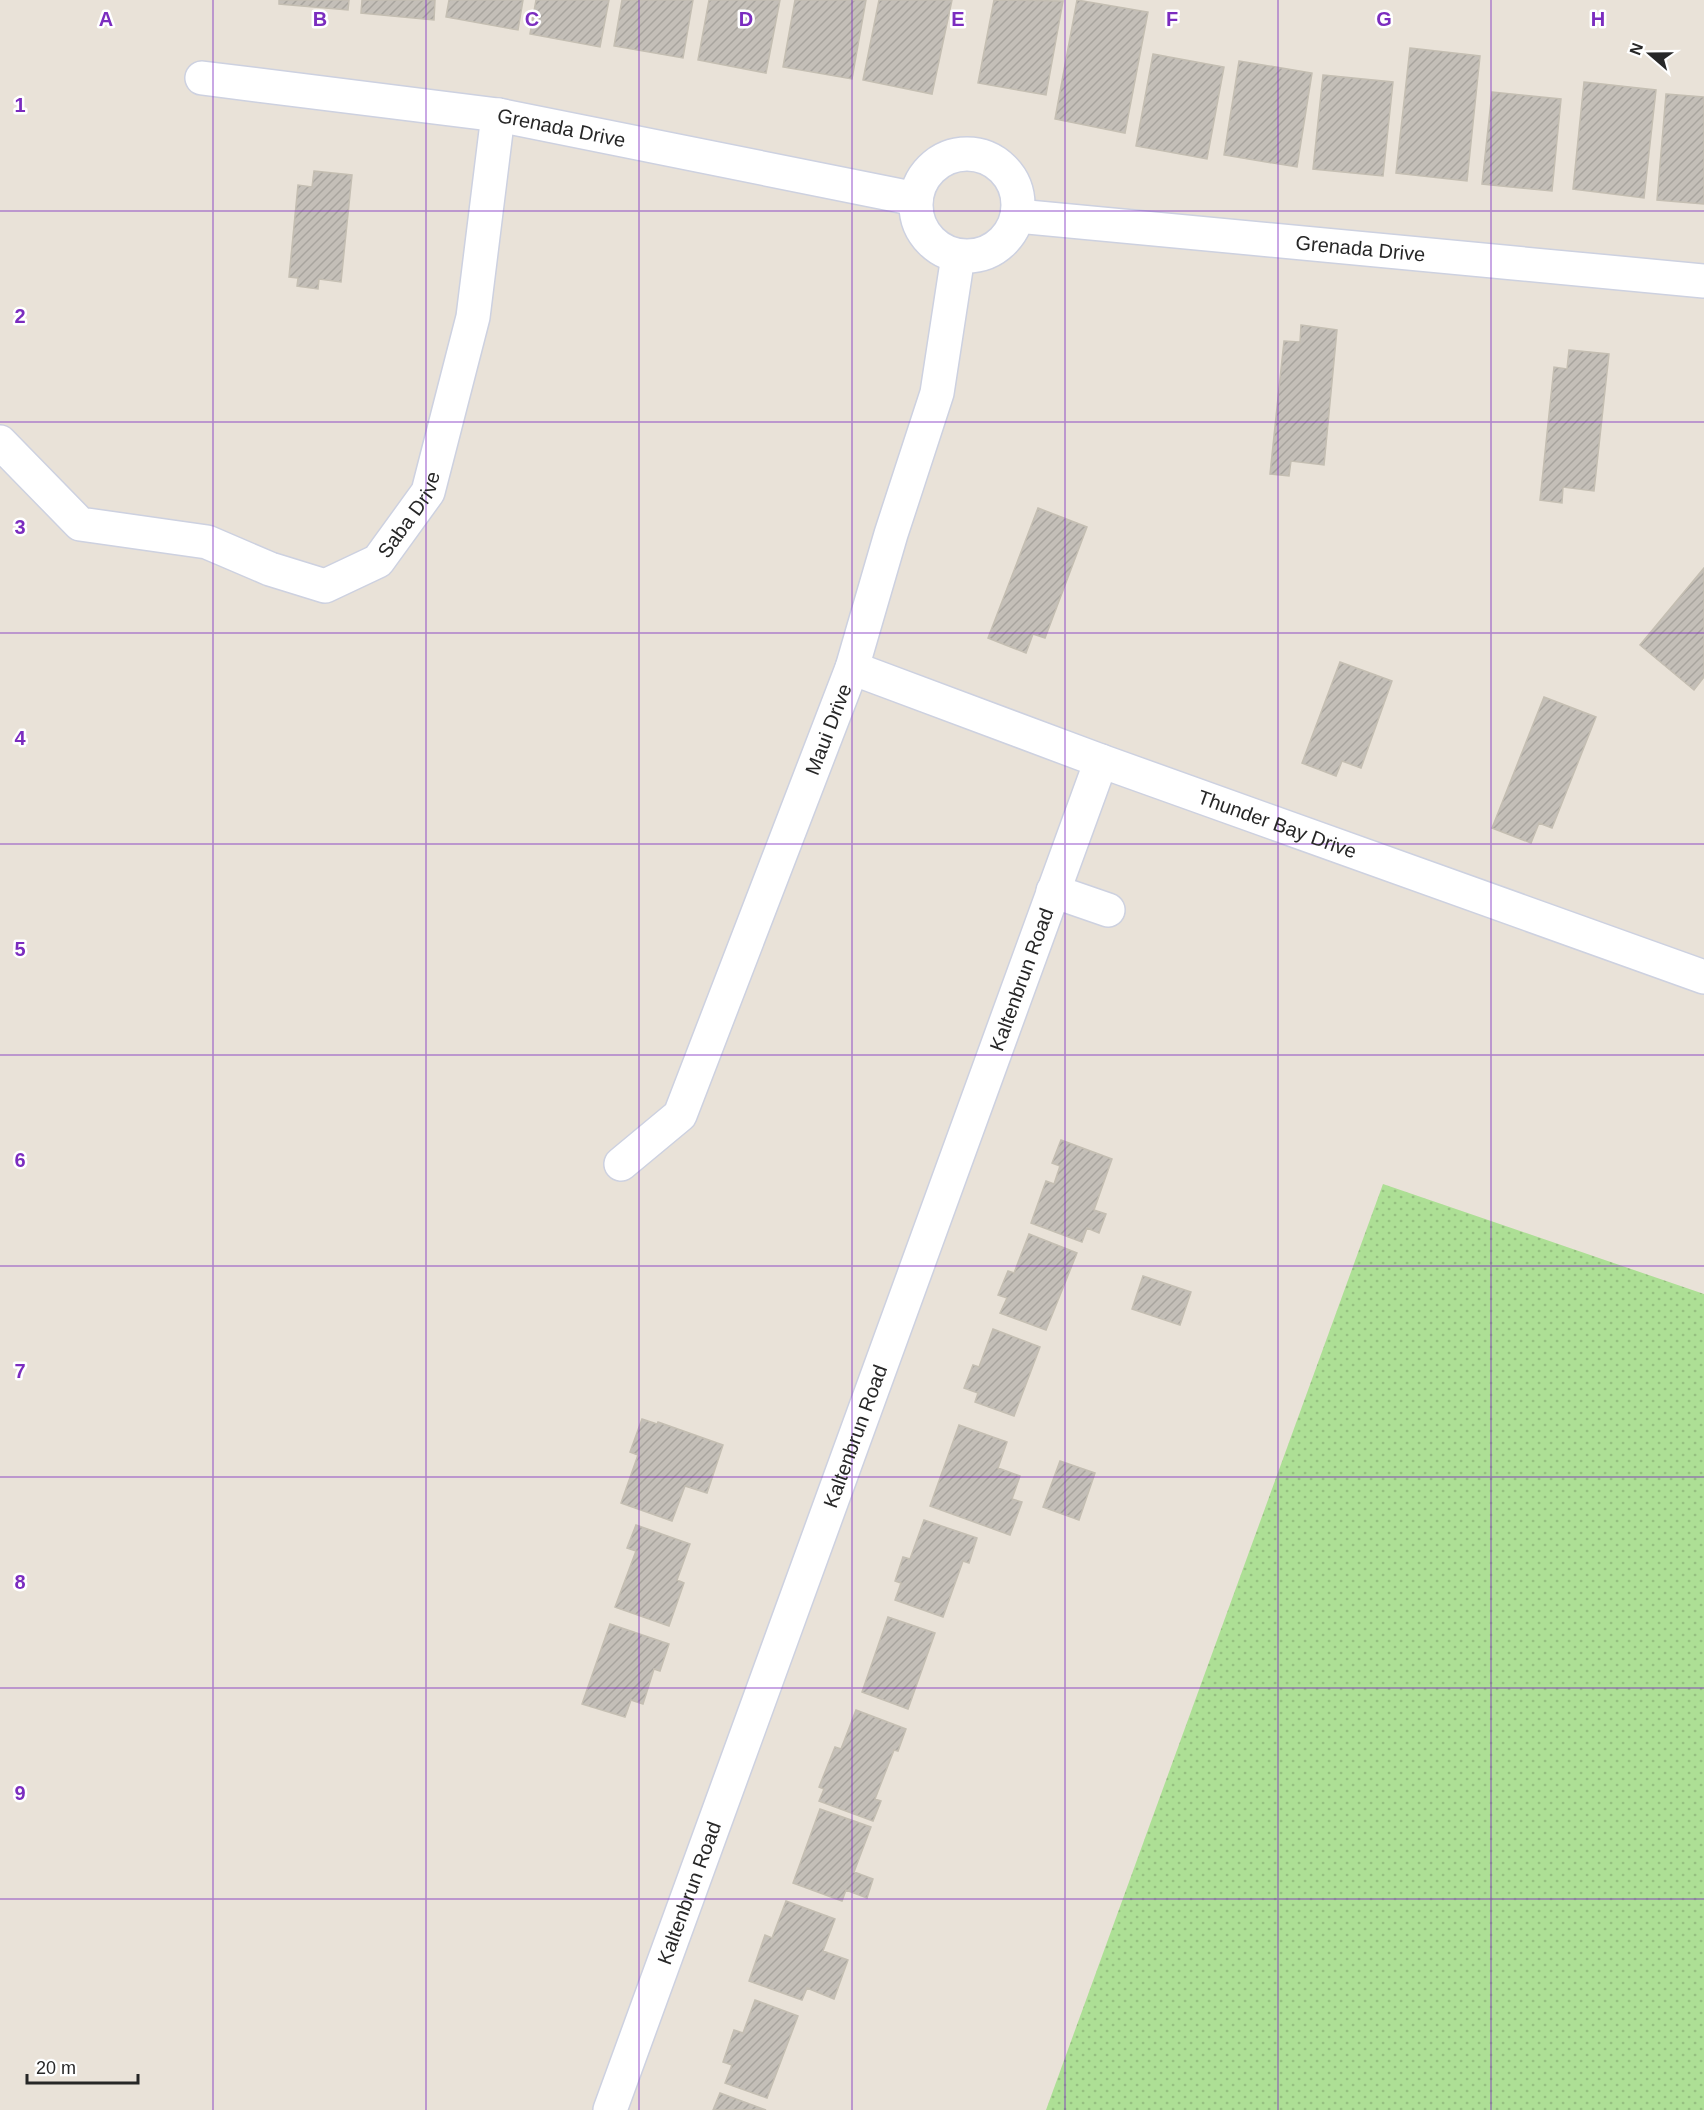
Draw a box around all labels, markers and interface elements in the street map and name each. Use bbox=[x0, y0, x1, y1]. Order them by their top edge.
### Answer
text: A bbox=[99, 8, 113, 30]
text: B bbox=[313, 8, 327, 30]
text: C bbox=[525, 8, 539, 30]
text: D bbox=[739, 8, 753, 30]
text: E bbox=[951, 8, 965, 30]
text: F bbox=[1166, 8, 1178, 30]
text: G bbox=[1376, 8, 1392, 30]
text: H bbox=[1591, 8, 1605, 30]
north arrow bbox=[1620, 24, 1680, 84]
text: N bbox=[1626, 41, 1646, 57]
text: 1 bbox=[14, 94, 26, 116]
street label: Grenada Drive bbox=[495, 104, 627, 151]
street label: Grenada Drive bbox=[1295, 231, 1426, 266]
text: 2 bbox=[14, 305, 26, 327]
street label: Saba Drive bbox=[373, 469, 444, 562]
text: 3 bbox=[14, 516, 26, 538]
street label: Maui Drive bbox=[801, 681, 856, 778]
text: 4 bbox=[14, 727, 26, 749]
street label: Thunder Bay Drive bbox=[1195, 786, 1359, 863]
street label: Kaltenbrun Road bbox=[985, 905, 1057, 1054]
text: 5 bbox=[14, 938, 26, 960]
text: 6 bbox=[14, 1149, 26, 1171]
text: 7 bbox=[14, 1360, 26, 1382]
street label: Kaltenbrun Road bbox=[819, 1362, 891, 1511]
text: 8 bbox=[14, 1571, 26, 1593]
text: 9 bbox=[14, 1782, 26, 1804]
street label: Kaltenbrun Road bbox=[653, 1819, 725, 1967]
scale bar bbox=[27, 2047, 138, 2085]
text: 20 m bbox=[36, 2058, 76, 2078]

